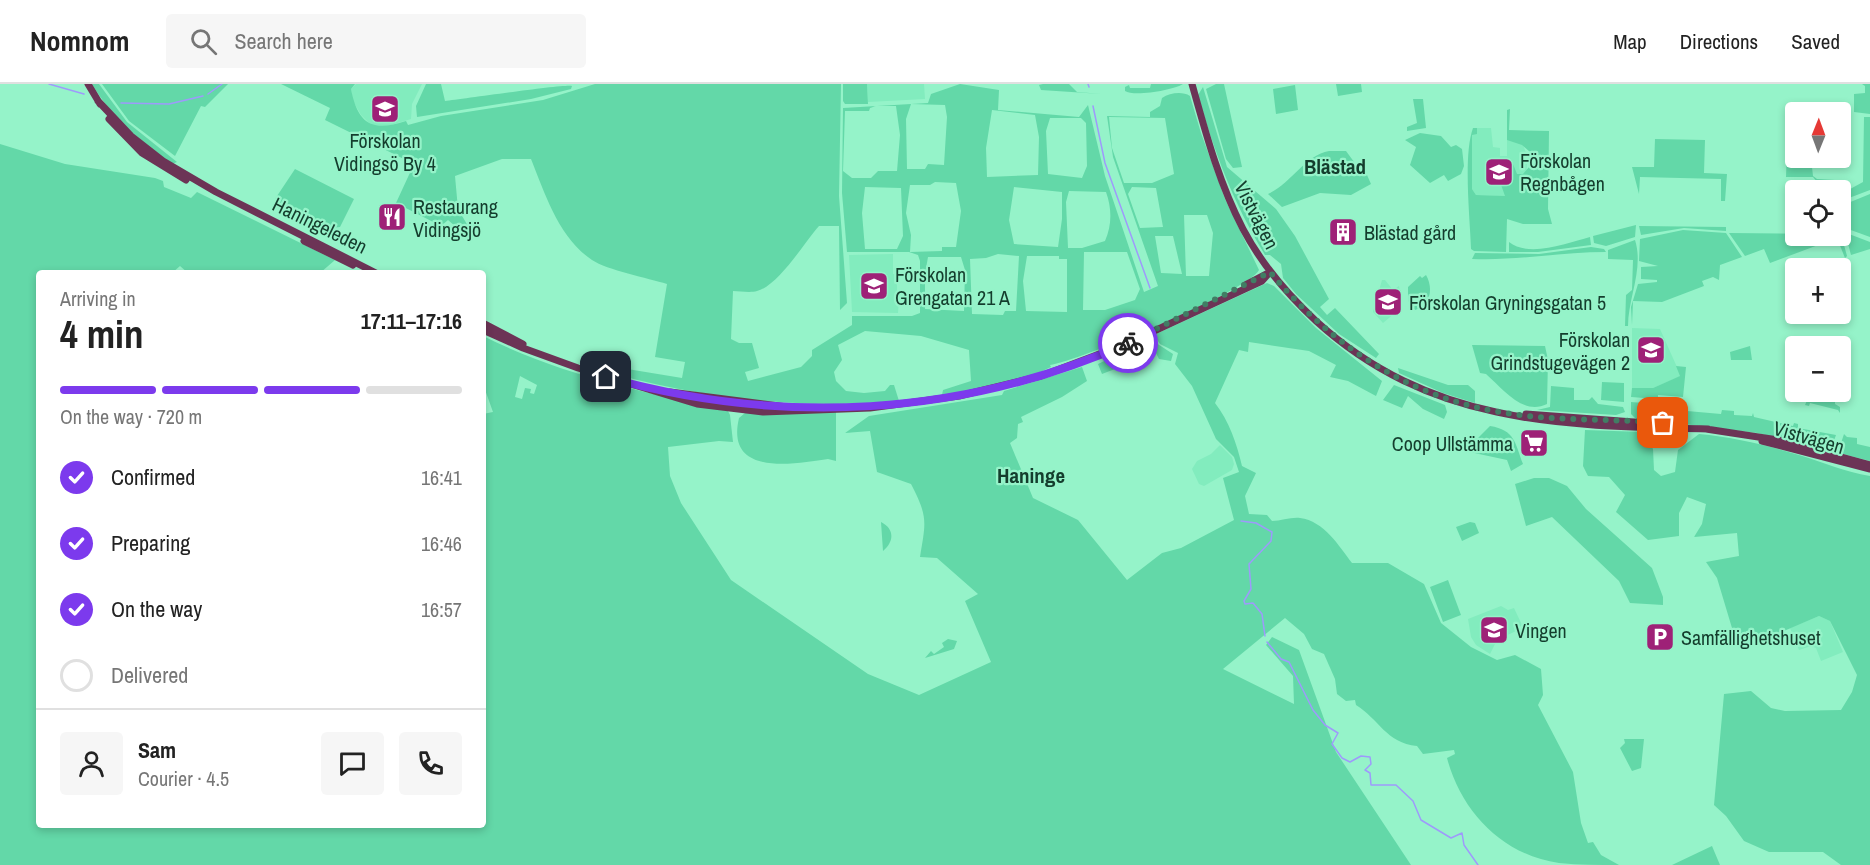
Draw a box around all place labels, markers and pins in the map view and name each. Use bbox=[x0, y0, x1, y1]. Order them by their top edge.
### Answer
school or university icon: Förskolan Vidingsö By 4 bbox=[369, 93, 401, 125]
place label: Förskolan Vidingsö By 4 bbox=[334, 127, 436, 177]
place label: Förskolan Regnbågen bbox=[1520, 147, 1605, 197]
school or university icon: Förskolan Regnbågen bbox=[1483, 156, 1515, 188]
place label: Restaurang Vidingsjö bbox=[413, 193, 498, 243]
restaurant icon: Restaurang Vidingsjö bbox=[376, 201, 408, 233]
building icon: Blästad gård bbox=[1327, 216, 1359, 248]
place label: Blästad gård bbox=[1364, 219, 1456, 246]
place label: Förskolan Grengatan 21 A bbox=[895, 261, 1010, 311]
school or university icon: Förskolan Grengatan 21 A bbox=[858, 270, 890, 302]
school or university icon: Förskolan Gryningsgatan 5 bbox=[1372, 286, 1404, 318]
place label: Förskolan Gryningsgatan 5 bbox=[1409, 289, 1606, 316]
place label: Förskolan Grindstugevägen 2 bbox=[1491, 326, 1630, 376]
school or university icon: Förskolan Grindstugevägen 2 bbox=[1635, 334, 1667, 366]
pin bbox=[580, 351, 631, 402]
pin bbox=[1637, 397, 1688, 448]
supermarket icon: Coop Ullstämma bbox=[1518, 427, 1550, 459]
place label: Coop Ullstämma bbox=[1392, 430, 1513, 457]
school or university icon: Vingen bbox=[1478, 614, 1510, 646]
place label: Vingen bbox=[1515, 617, 1567, 644]
parking icon: Samfällighetshuset bbox=[1644, 621, 1676, 653]
place label: Samfällighetshuset bbox=[1681, 624, 1821, 651]

